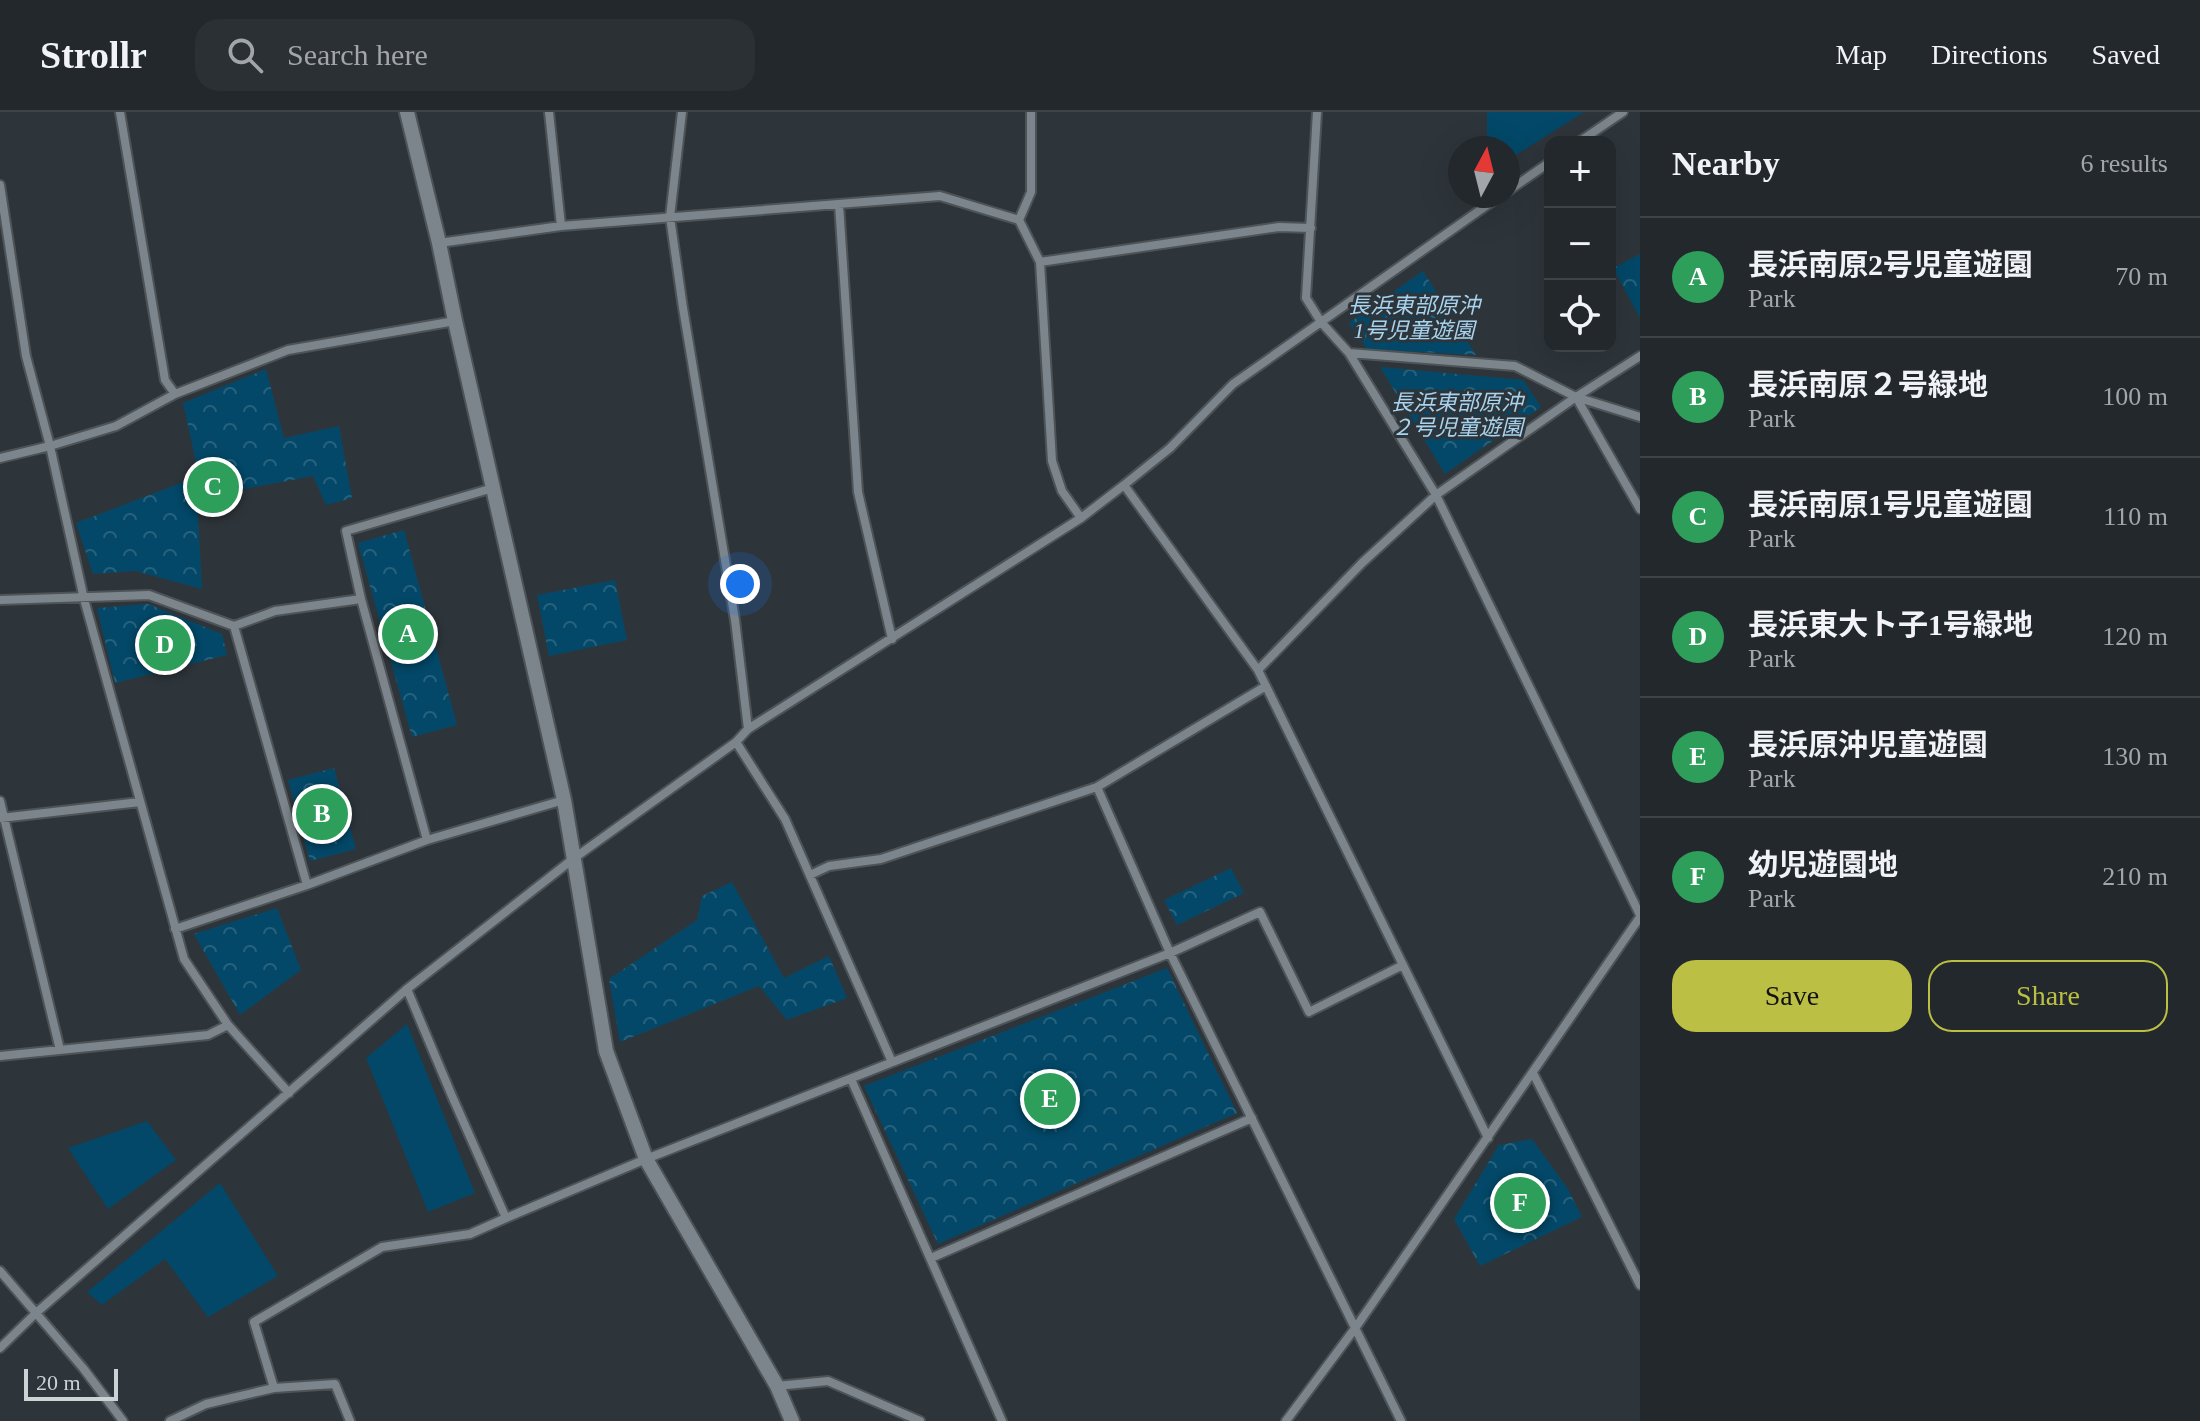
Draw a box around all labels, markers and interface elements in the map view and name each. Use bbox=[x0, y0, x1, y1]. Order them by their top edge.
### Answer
search box bbox=[195, 19, 755, 91]
icon: search bbox=[223, 33, 267, 77]
text: Strollr bbox=[40, 34, 147, 76]
text: Search here bbox=[287, 38, 428, 71]
text: Map bbox=[1836, 39, 1887, 70]
text: Directions bbox=[1931, 39, 2048, 70]
text: Saved bbox=[2092, 39, 2160, 70]
north arrow bbox=[1448, 136, 1520, 208]
map controls bbox=[1544, 136, 1616, 352]
button: + bbox=[1544, 136, 1616, 208]
text: Nearby bbox=[1672, 145, 1780, 182]
text: 6 results bbox=[2081, 149, 2168, 178]
button: − bbox=[1544, 208, 1616, 280]
text: 長浜南原2号児童遊園 bbox=[1748, 248, 2033, 281]
text: A bbox=[1689, 262, 1707, 291]
text: 70 m bbox=[2115, 262, 2168, 291]
button: locate bbox=[1544, 280, 1616, 352]
text: Park bbox=[1748, 284, 1796, 313]
park label: 長浜東部原沖 1号児童遊園 bbox=[1348, 293, 1483, 343]
text: 長浜南原２号緑地 bbox=[1748, 368, 1988, 401]
text: B bbox=[1689, 382, 1707, 411]
text: 100 m bbox=[2102, 382, 2168, 411]
park label: 長浜東部原沖 ２号児童遊園 bbox=[1391, 390, 1526, 440]
text: Park bbox=[1748, 404, 1796, 433]
pin: C bbox=[187, 457, 239, 517]
text: 長浜南原1号児童遊園 bbox=[1748, 488, 2033, 521]
text: C bbox=[1689, 502, 1707, 531]
text: 110 m bbox=[2103, 502, 2168, 531]
text: Park bbox=[1748, 524, 1796, 553]
your location bbox=[720, 564, 760, 604]
pin: A bbox=[382, 604, 434, 664]
text: 長浜東大ト子1号緑地 bbox=[1748, 608, 2033, 641]
pin: D bbox=[139, 615, 191, 675]
text: D bbox=[1689, 622, 1707, 651]
text: 120 m bbox=[2102, 622, 2168, 651]
text: Park bbox=[1748, 644, 1796, 673]
text: 長浜原沖児童遊園 bbox=[1748, 728, 1988, 761]
text: E bbox=[1689, 742, 1707, 771]
text: 130 m bbox=[2102, 742, 2168, 771]
text: Park bbox=[1748, 764, 1796, 793]
pin: B bbox=[296, 784, 348, 844]
text: 幼児遊園地 bbox=[1748, 848, 1898, 881]
text: F bbox=[1690, 862, 1706, 891]
text: 210 m bbox=[2102, 862, 2168, 891]
text: Park bbox=[1748, 884, 1796, 913]
button: Save bbox=[1672, 960, 1912, 1032]
button: Share bbox=[1928, 960, 2168, 1032]
pin: E bbox=[1024, 1069, 1076, 1129]
pin: F bbox=[1494, 1173, 1546, 1233]
scale bar bbox=[24, 1365, 118, 1401]
text: 20 m bbox=[36, 1370, 81, 1395]

